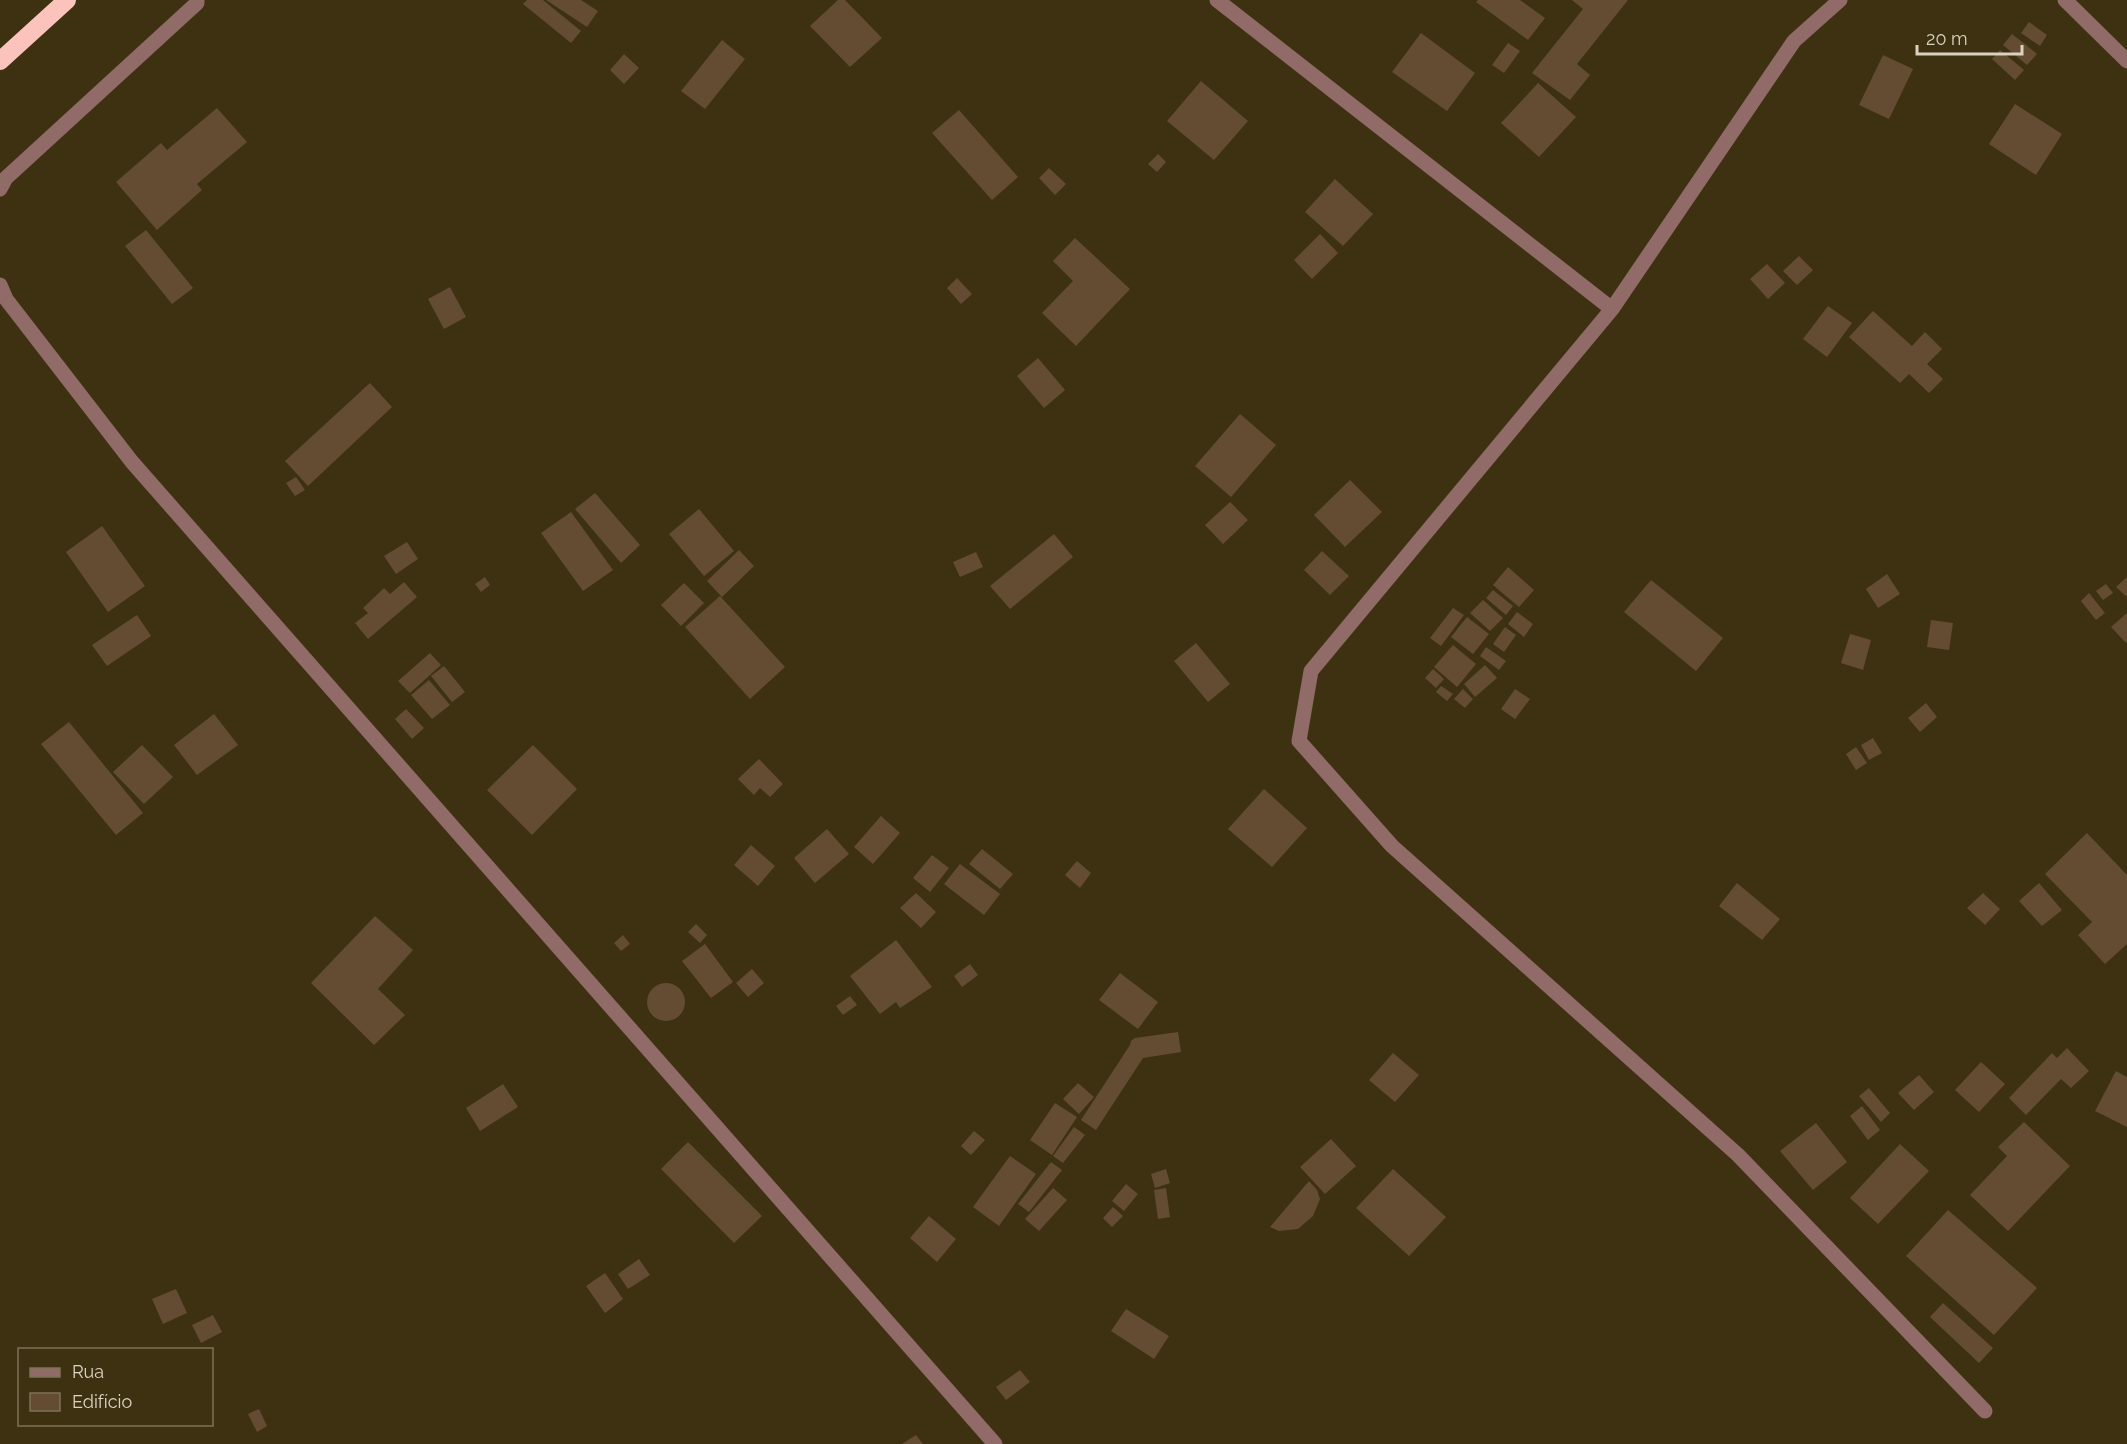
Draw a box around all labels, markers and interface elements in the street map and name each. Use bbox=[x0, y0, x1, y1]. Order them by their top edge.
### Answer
scale bar bbox=[1917, 18, 2022, 56]
text: 20 m bbox=[1926, 28, 1968, 49]
legend bbox=[18, 1348, 213, 1426]
text: Rua bbox=[72, 1361, 104, 1382]
text: Edifício bbox=[72, 1391, 132, 1412]

